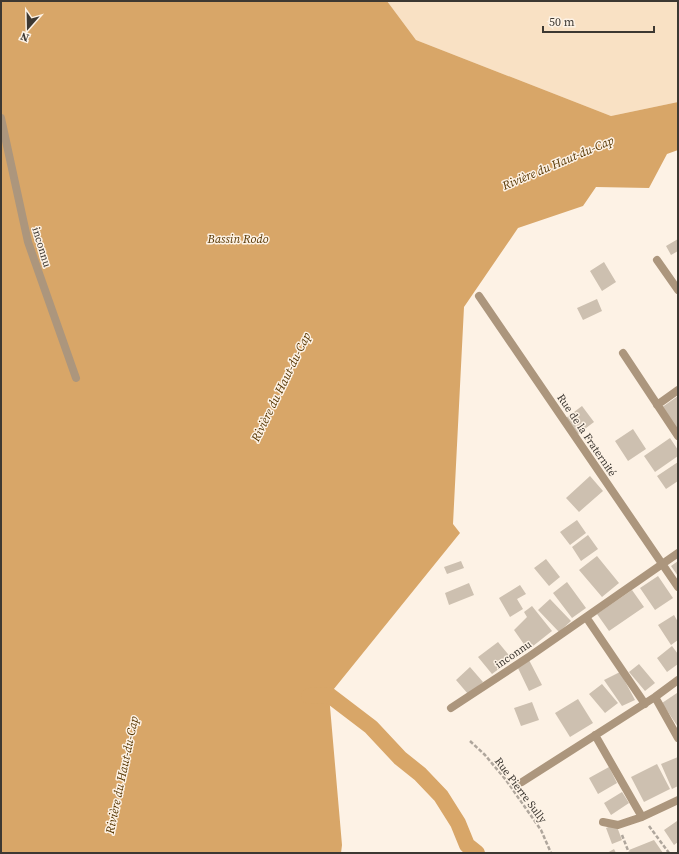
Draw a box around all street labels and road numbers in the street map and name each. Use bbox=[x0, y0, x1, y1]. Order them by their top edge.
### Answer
street label: inconnu bbox=[28, 225, 55, 270]
street label: Rue de la Fraternité bbox=[553, 391, 620, 480]
street label: inconnu bbox=[492, 636, 535, 672]
street label: Rue Pierre Sully bbox=[491, 754, 550, 826]

